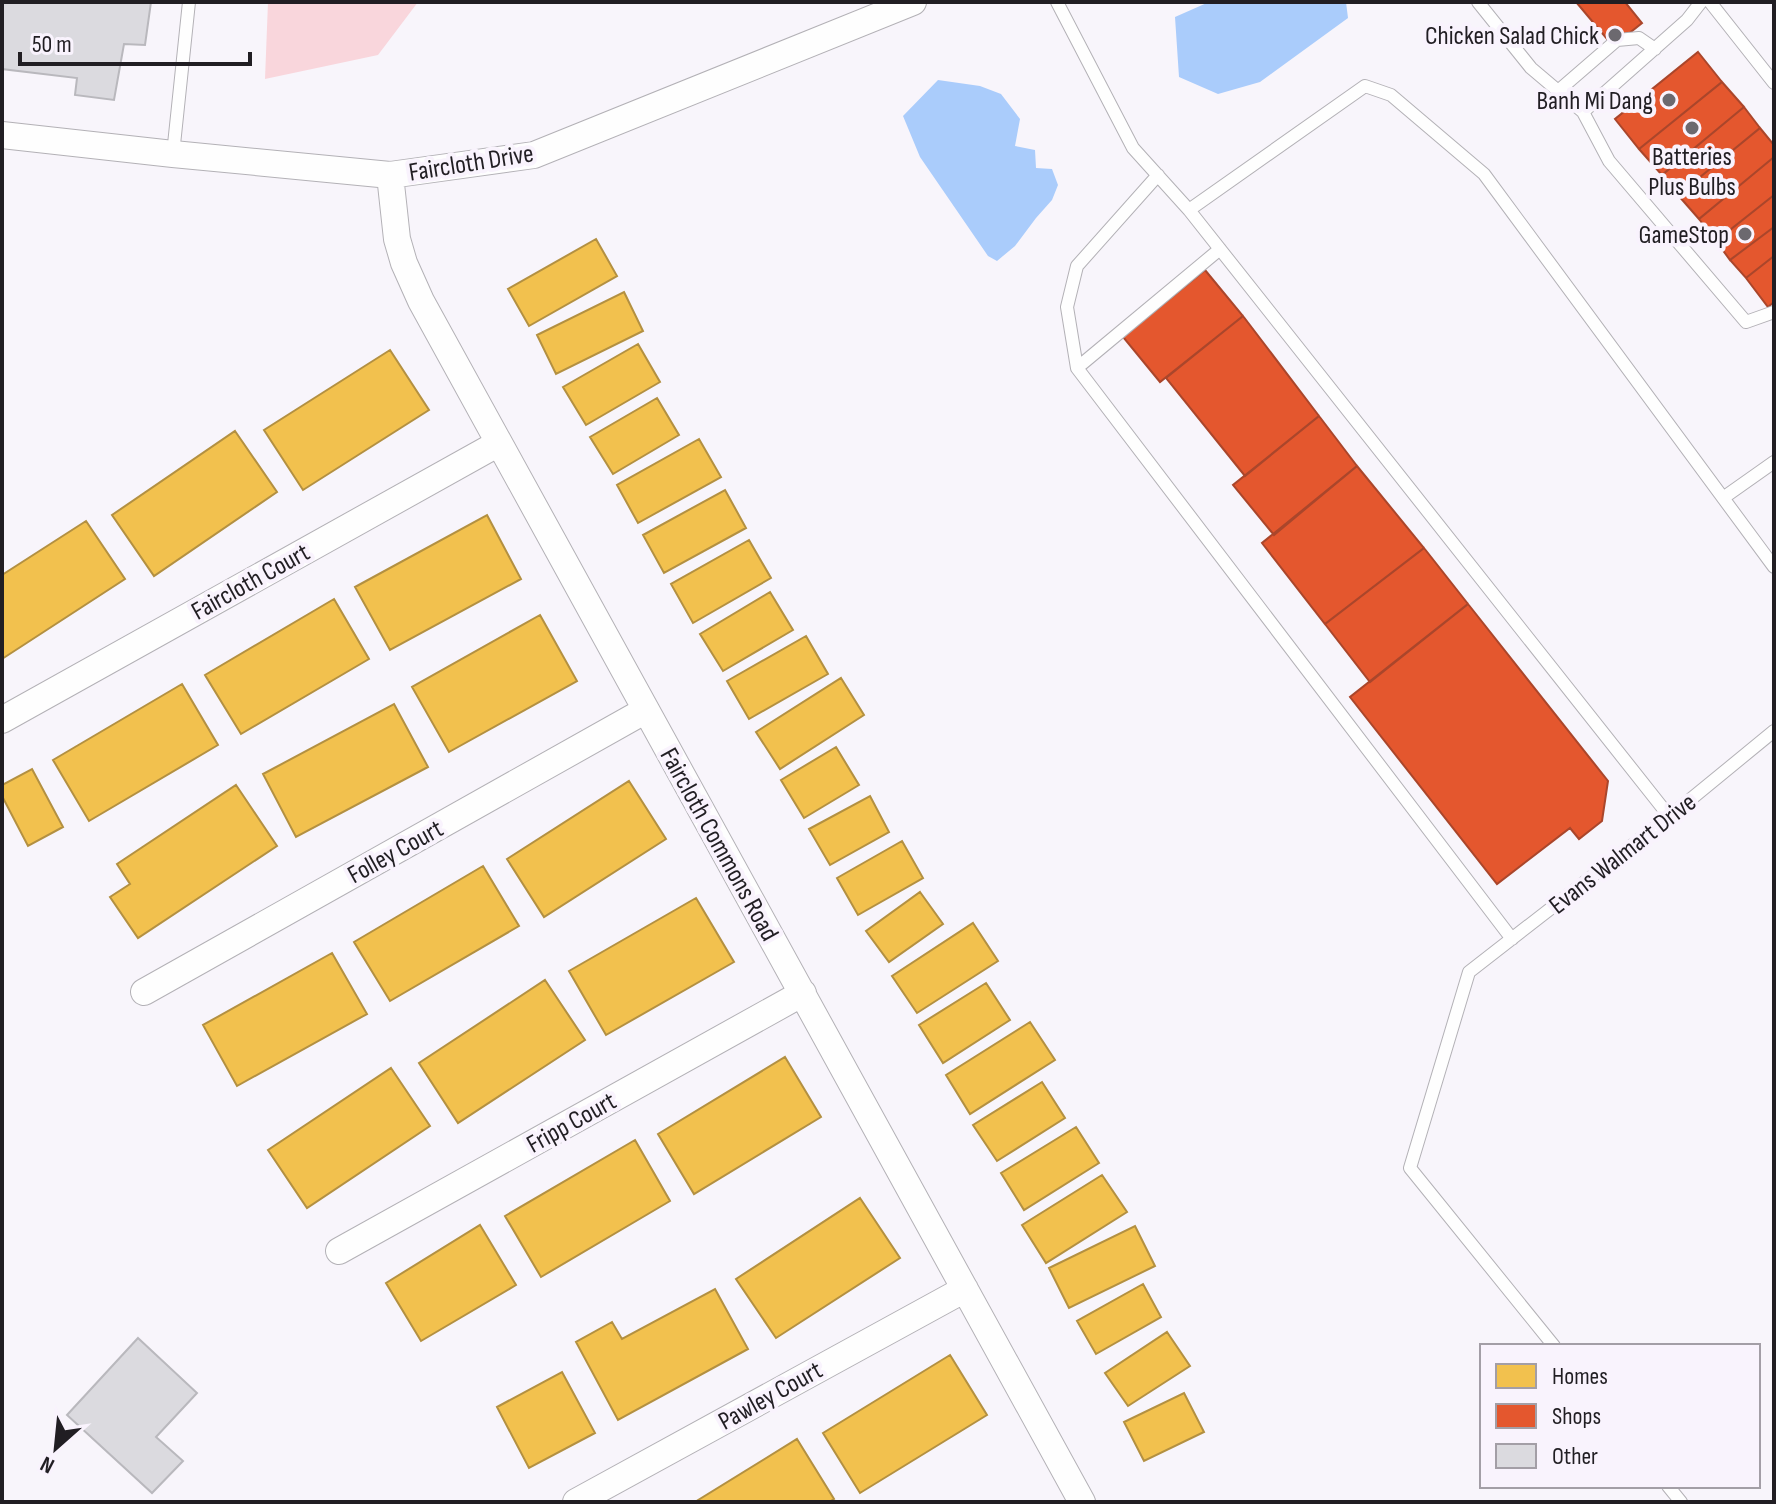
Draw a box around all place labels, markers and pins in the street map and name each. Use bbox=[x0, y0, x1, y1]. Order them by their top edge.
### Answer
place label: Chicken Salad Chick bbox=[1425, 21, 1599, 52]
marker: Chicken Salad Chick bbox=[1606, 26, 1624, 44]
place label: Banh Mi Dang bbox=[1536, 86, 1653, 117]
marker: Banh Mi Dang bbox=[1660, 91, 1678, 109]
marker: Batteries Plus Bulbs bbox=[1683, 119, 1701, 137]
place label: Batteries Plus Bulbs bbox=[1648, 142, 1736, 203]
place label: GameStop bbox=[1639, 220, 1729, 251]
marker: GameStop bbox=[1736, 225, 1754, 243]

